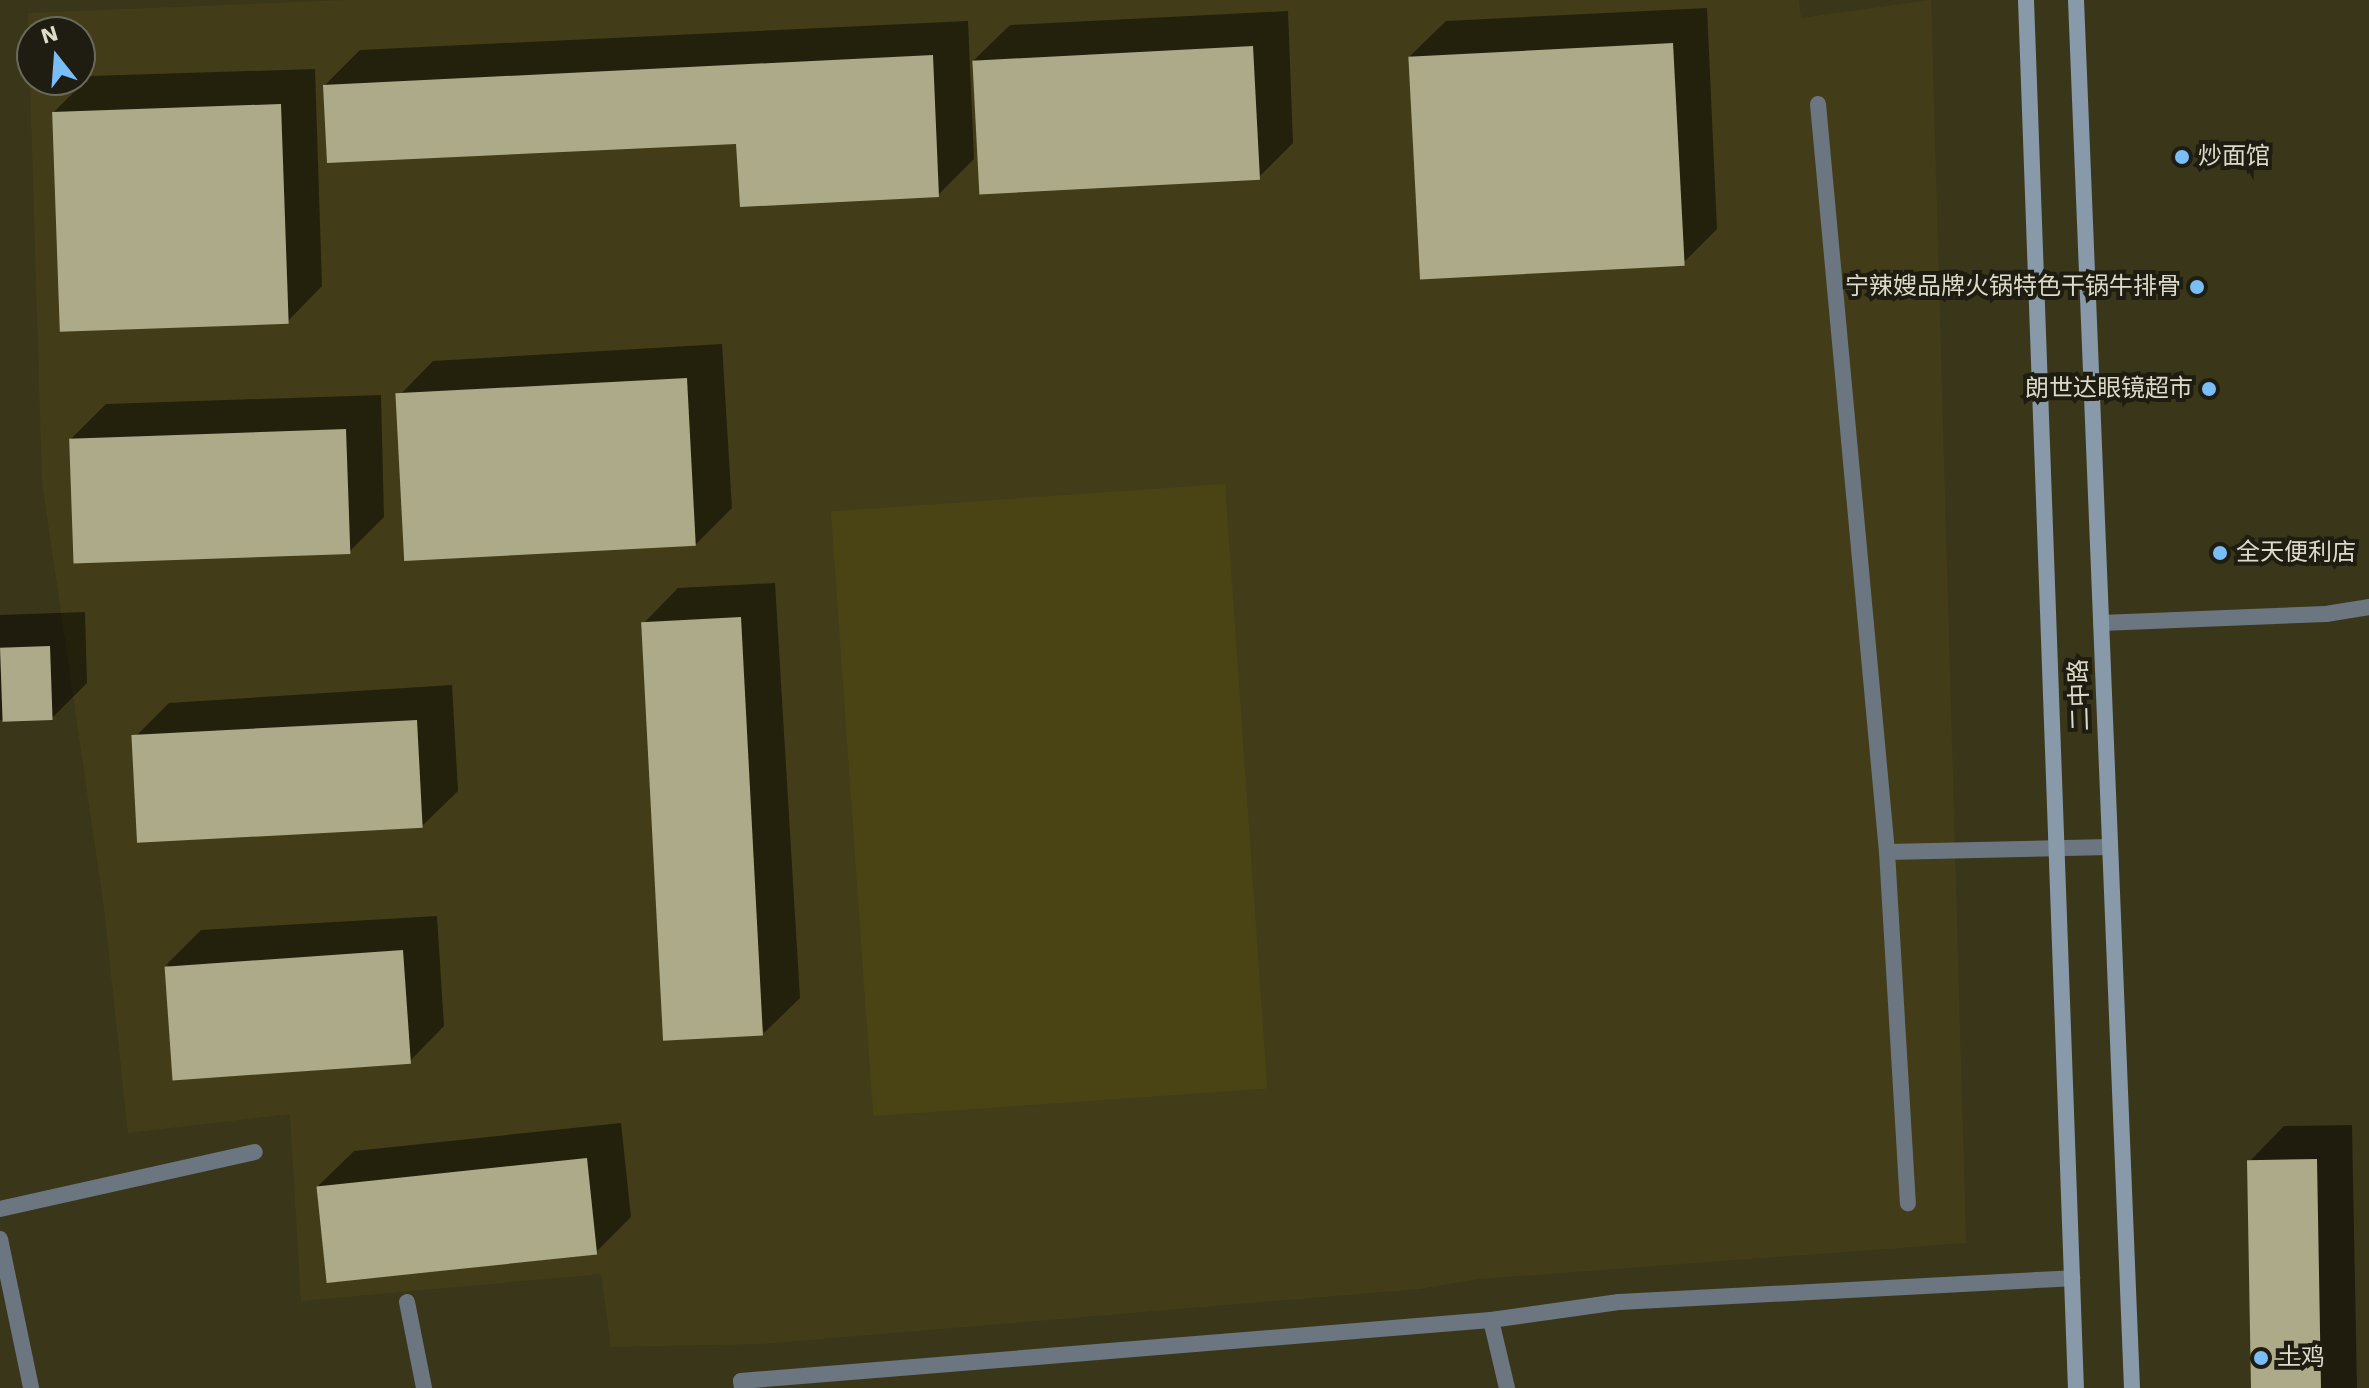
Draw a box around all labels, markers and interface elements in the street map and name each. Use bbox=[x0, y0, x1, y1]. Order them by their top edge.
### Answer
north arrow bbox=[16, 16, 96, 96]
text: N bbox=[38, 20, 61, 49]
place label: 炒面馆 bbox=[2198, 143, 2270, 171]
marker: 炒面馆 bbox=[2173, 148, 2191, 166]
place label: 宁辣嫂品牌火锅特色干锅牛排骨 bbox=[1845, 273, 2181, 301]
marker: 宁辣嫂品牌火锅特色干锅牛排骨 bbox=[2188, 278, 2206, 296]
place label: 朗世达眼镜超市 bbox=[2025, 375, 2193, 403]
marker: 朗世达眼镜超市 bbox=[2200, 380, 2218, 398]
place label: 全天便利店 bbox=[2236, 539, 2356, 567]
marker: 全天便利店 bbox=[2211, 544, 2229, 562]
street label: 二中路 bbox=[2064, 659, 2096, 731]
place label: 土鸡 bbox=[2277, 1344, 2325, 1372]
marker: 土鸡 bbox=[2252, 1349, 2270, 1367]

